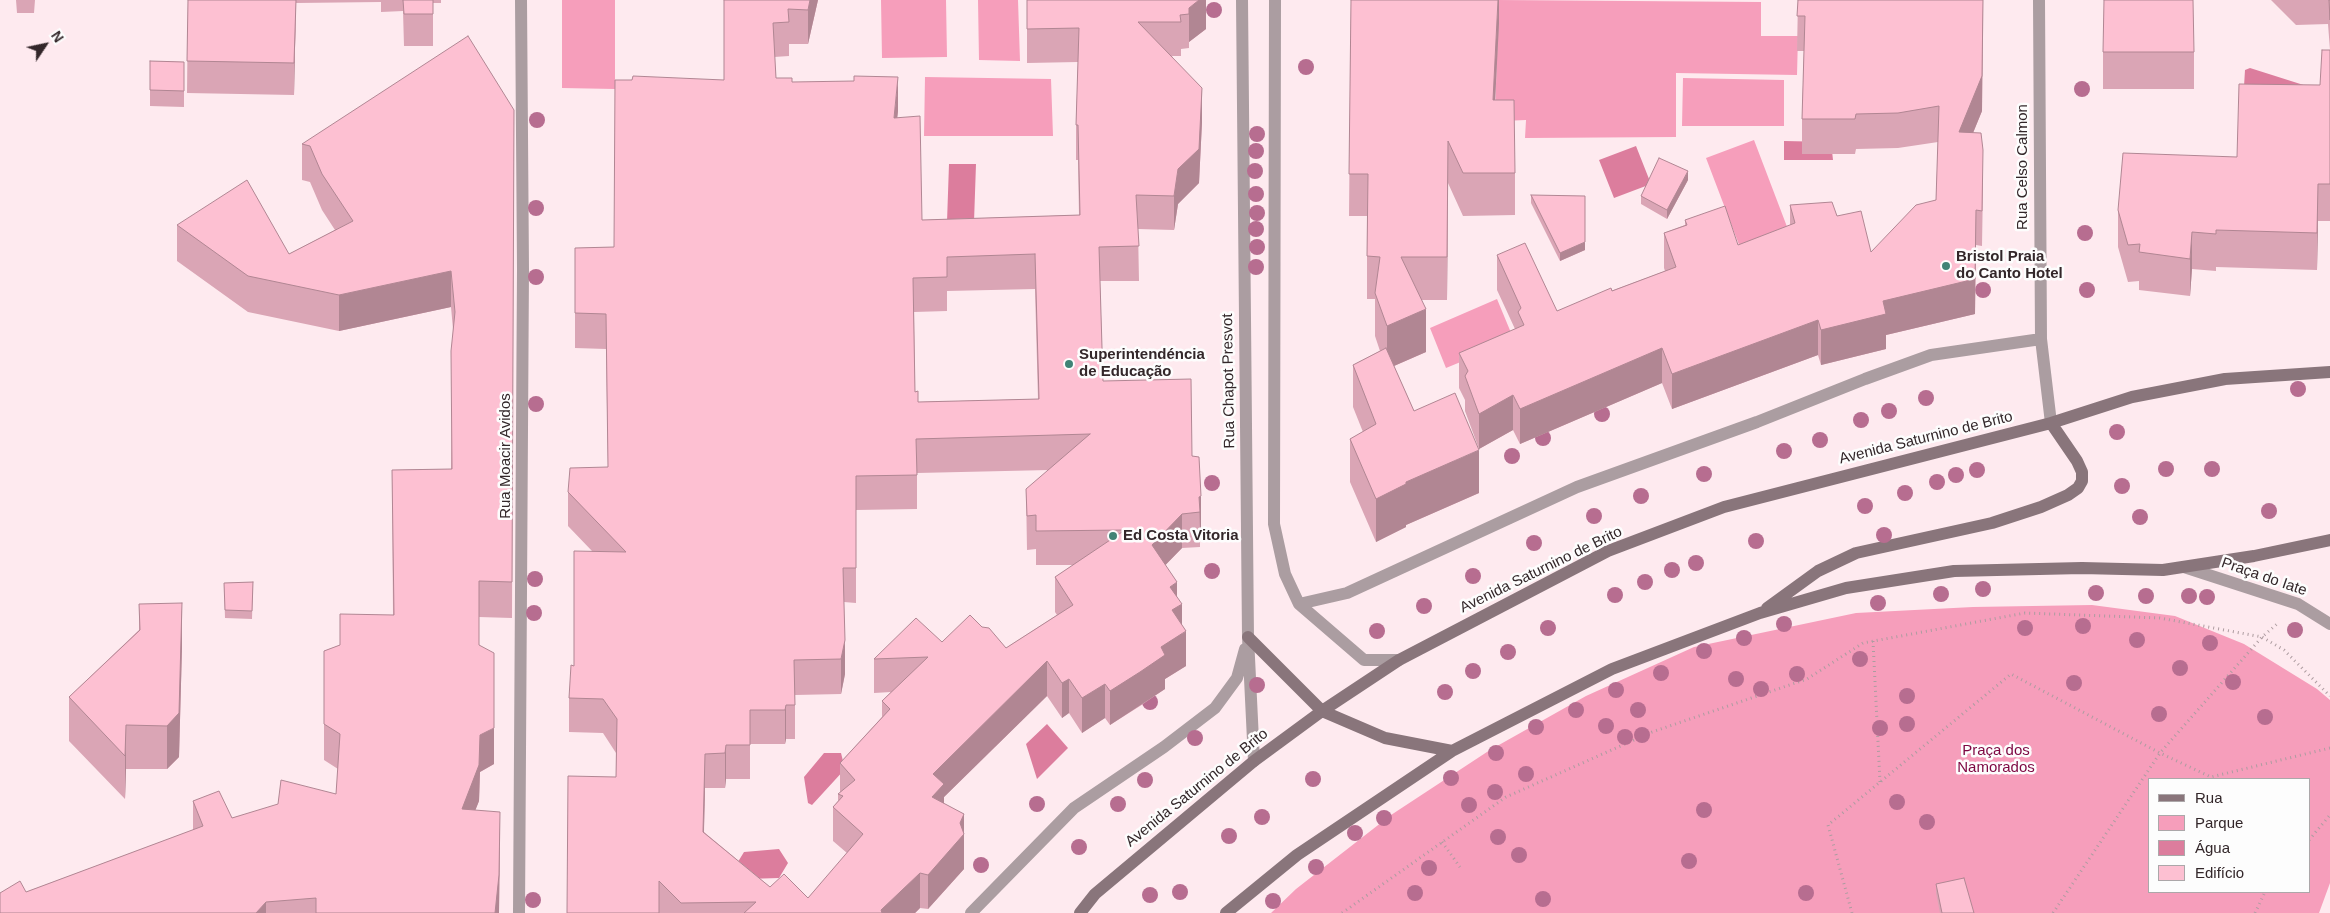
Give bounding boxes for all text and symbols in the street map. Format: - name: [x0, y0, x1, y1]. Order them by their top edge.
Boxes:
- north arrow: [20, 20, 70, 70]
- text: N: [48, 28, 67, 45]
- street label: Rua Celso Calmon: [2014, 104, 2032, 230]
- place label: Bristol Praia do Canto Hotel: [1956, 248, 2063, 283]
- marker: Bristol Praia do Canto Hotel: [1940, 260, 1952, 272]
- street label: Rua Chapot Presvot: [1219, 313, 1239, 449]
- place label: Superintendéncia de Educação: [1079, 346, 1205, 381]
- marker: Superintendéncia de Educação: [1063, 358, 1075, 370]
- street label: Rua Moacir Avidos: [497, 393, 515, 519]
- street label: Avenida Saturnino de Brito: [1837, 408, 2015, 468]
- street label: Avenida Saturnino de Brito: [1457, 523, 1625, 617]
- place label: Ed Costa Vitoria: [1123, 527, 1239, 545]
- marker: Ed Costa Vitoria: [1107, 530, 1119, 542]
- street label: Praça do Iate: [2219, 554, 2309, 600]
- street label: Avenida Saturnino de Brito: [1122, 725, 1272, 851]
- park label: Praça dos Namorados: [1957, 742, 2035, 777]
- legend: [2148, 778, 2310, 893]
- text: Rua: [2195, 789, 2223, 806]
- text: Parque: [2195, 814, 2243, 831]
- text: Água: [2195, 839, 2230, 856]
- text: Edifício: [2195, 864, 2244, 881]

